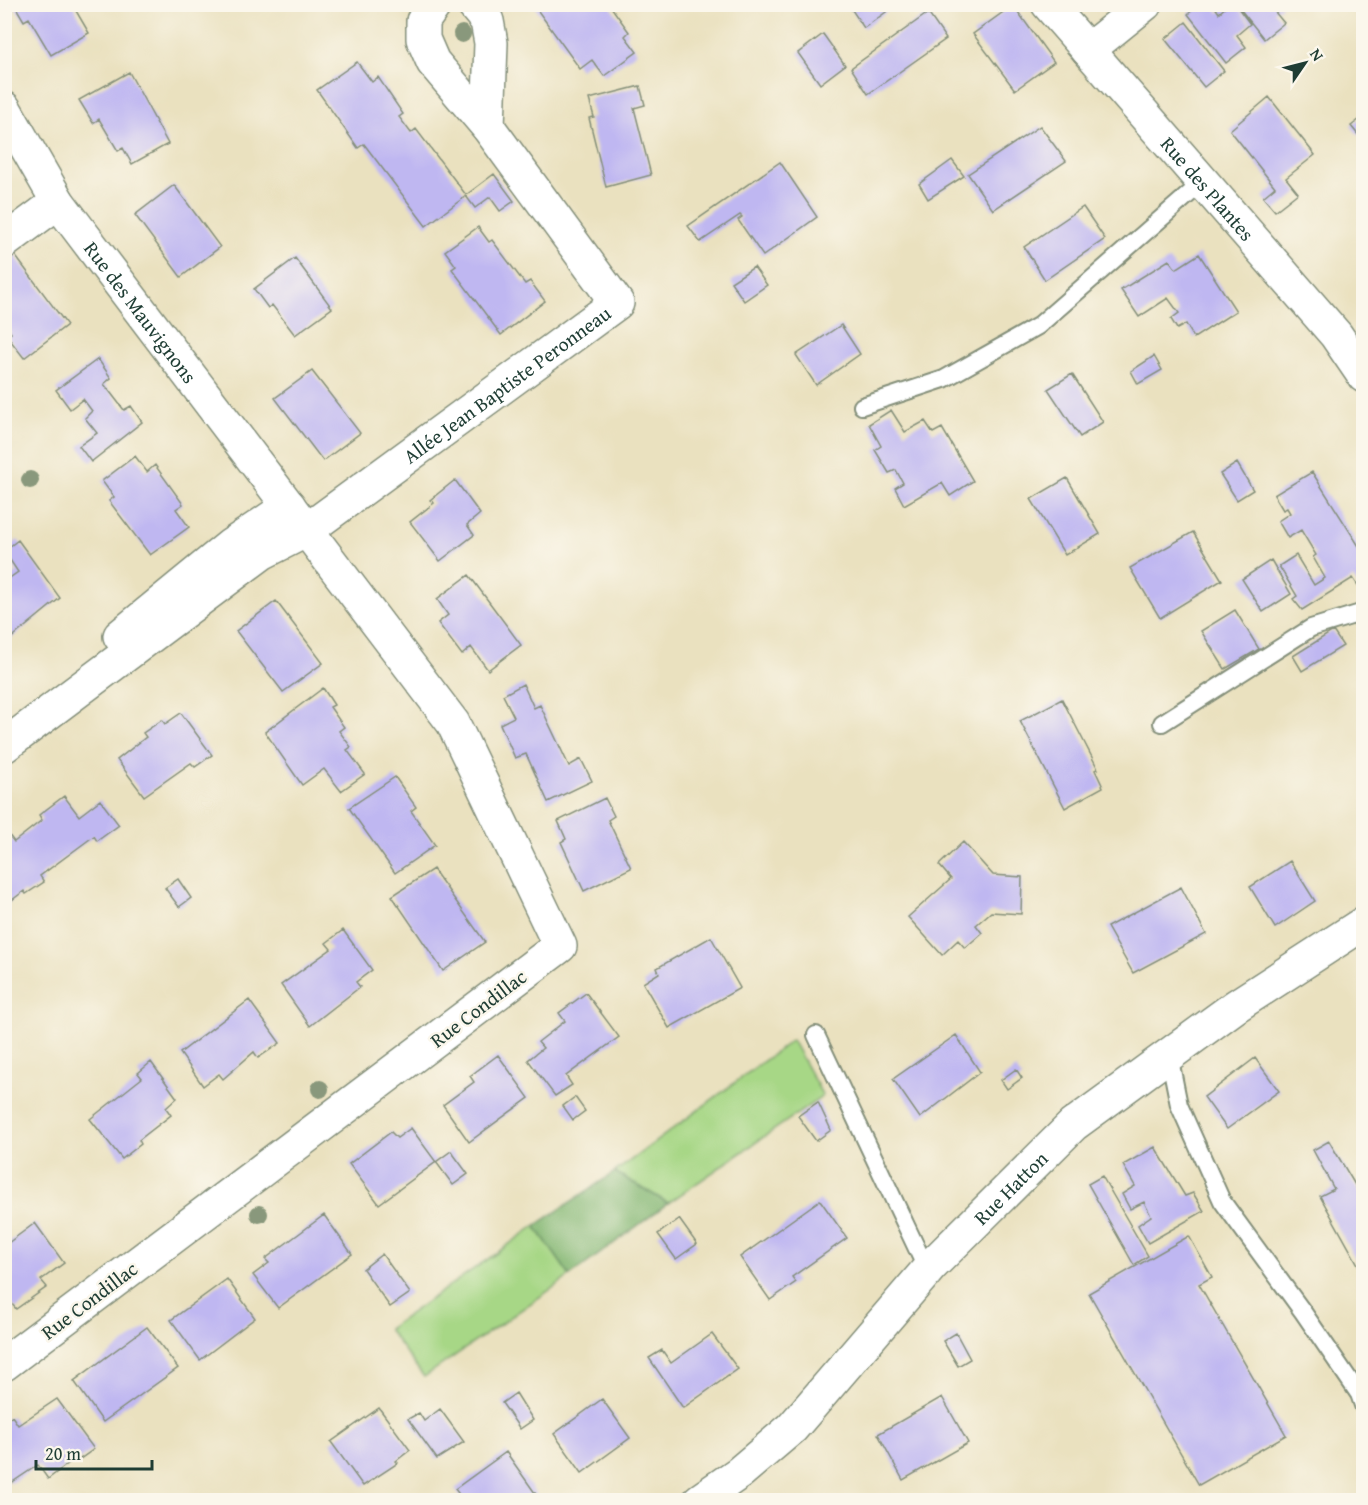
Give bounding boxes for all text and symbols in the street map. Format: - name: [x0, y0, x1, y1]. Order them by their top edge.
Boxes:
- north arrow: [1275, 33, 1335, 93]
- text: N: [1304, 43, 1330, 66]
- street label: Rue des Plantes: [1155, 129, 1262, 247]
- street label: Rue des Mauvignons: [78, 235, 205, 389]
- street label: Allée Jean Baptiste Peronneau: [397, 298, 616, 470]
- street label: Rue Condillac: [424, 962, 532, 1054]
- street label: Rue Hatton: [966, 1144, 1054, 1231]
- street label: Rue Condillac: [35, 1254, 143, 1346]
- scale bar: [36, 1433, 152, 1471]
- text: 20 m: [45, 1440, 81, 1467]

